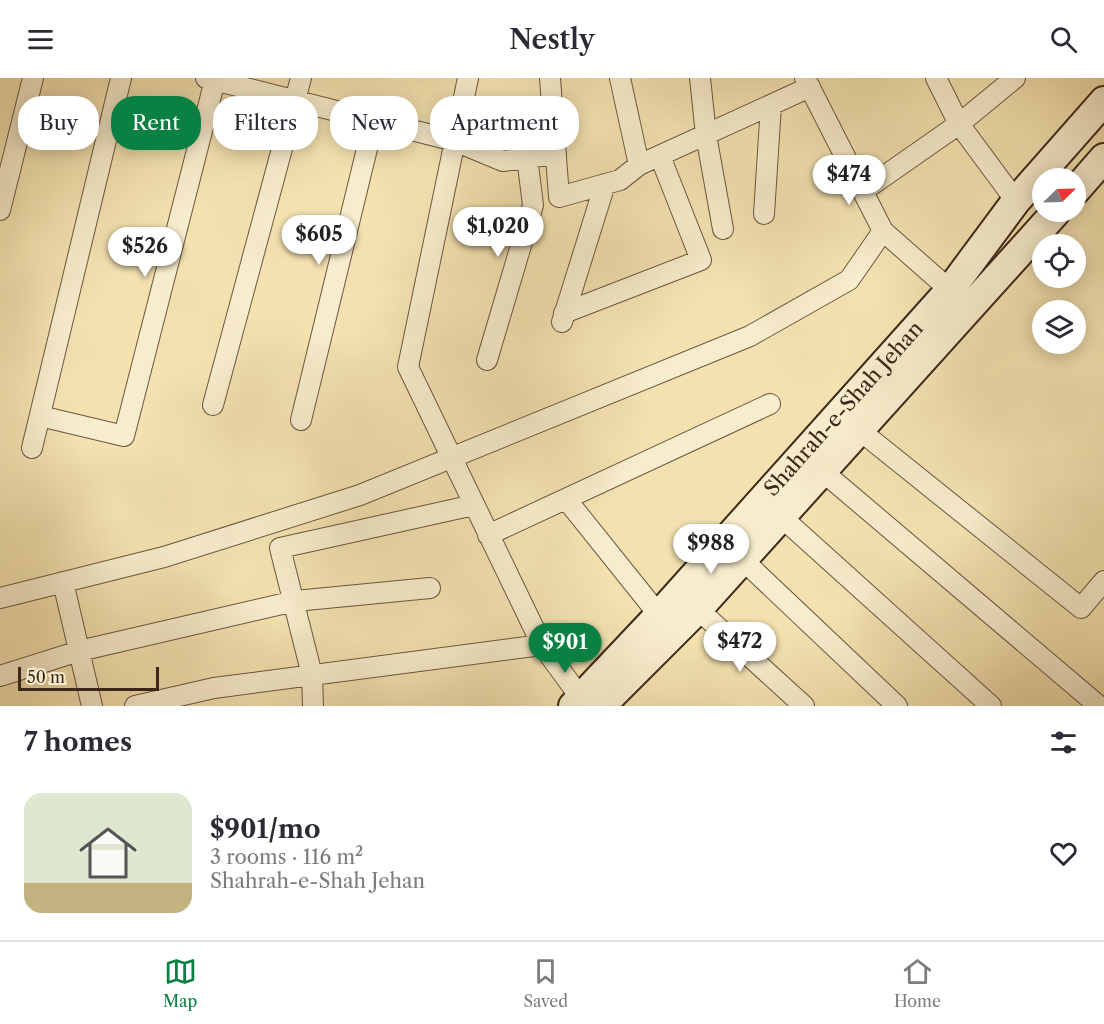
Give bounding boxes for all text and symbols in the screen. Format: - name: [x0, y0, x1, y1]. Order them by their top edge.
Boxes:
- icon: menu: [24, 23, 57, 56]
- text: Nestly: [509, 23, 595, 56]
- icon: search: [1047, 23, 1080, 56]
- chip: Buy: [18, 96, 99, 150]
- chip: Rent: [111, 96, 201, 150]
- chip: Filters: [213, 96, 318, 150]
- chip: New: [330, 96, 418, 150]
- chip: Apartment: [430, 96, 579, 150]
- pin: $474: [813, 155, 885, 206]
- text: $474: [827, 162, 871, 186]
- north arrow: [1032, 168, 1086, 222]
- map controls: [1032, 168, 1086, 354]
- pin: $1,020: [449, 207, 547, 258]
- text: $1,020: [467, 214, 529, 238]
- pin: $605: [283, 215, 355, 266]
- text: $605: [296, 222, 342, 246]
- pin: $526: [109, 227, 181, 278]
- text: $526: [122, 234, 168, 258]
- button: locate: [1032, 234, 1086, 288]
- button: layers: [1032, 300, 1086, 354]
- street label: Shahrah-e-Shah Jehan: [759, 316, 928, 501]
- pin: $988: [675, 524, 747, 575]
- text: $988: [687, 531, 735, 555]
- pin: $472: [704, 622, 776, 673]
- pin: $901: [529, 623, 601, 674]
- text: $472: [717, 629, 763, 653]
- text: $901: [543, 630, 587, 654]
- scale bar: [18, 664, 159, 692]
- text: 50 m: [27, 667, 65, 687]
- text: 7 homes: [24, 726, 132, 758]
- icon: filters: [1047, 726, 1080, 759]
- text: $901/mo: [210, 813, 320, 845]
- icon: home: [72, 817, 144, 889]
- icon: heart: [1047, 837, 1080, 870]
- text: 3 rooms · 116 m²: [210, 845, 363, 869]
- text: Shahrah-e-Shah Jehan: [210, 869, 425, 893]
- tab: Map: [163, 955, 197, 1011]
- tab: Saved: [523, 955, 568, 1011]
- tab: Home: [894, 955, 941, 1011]

